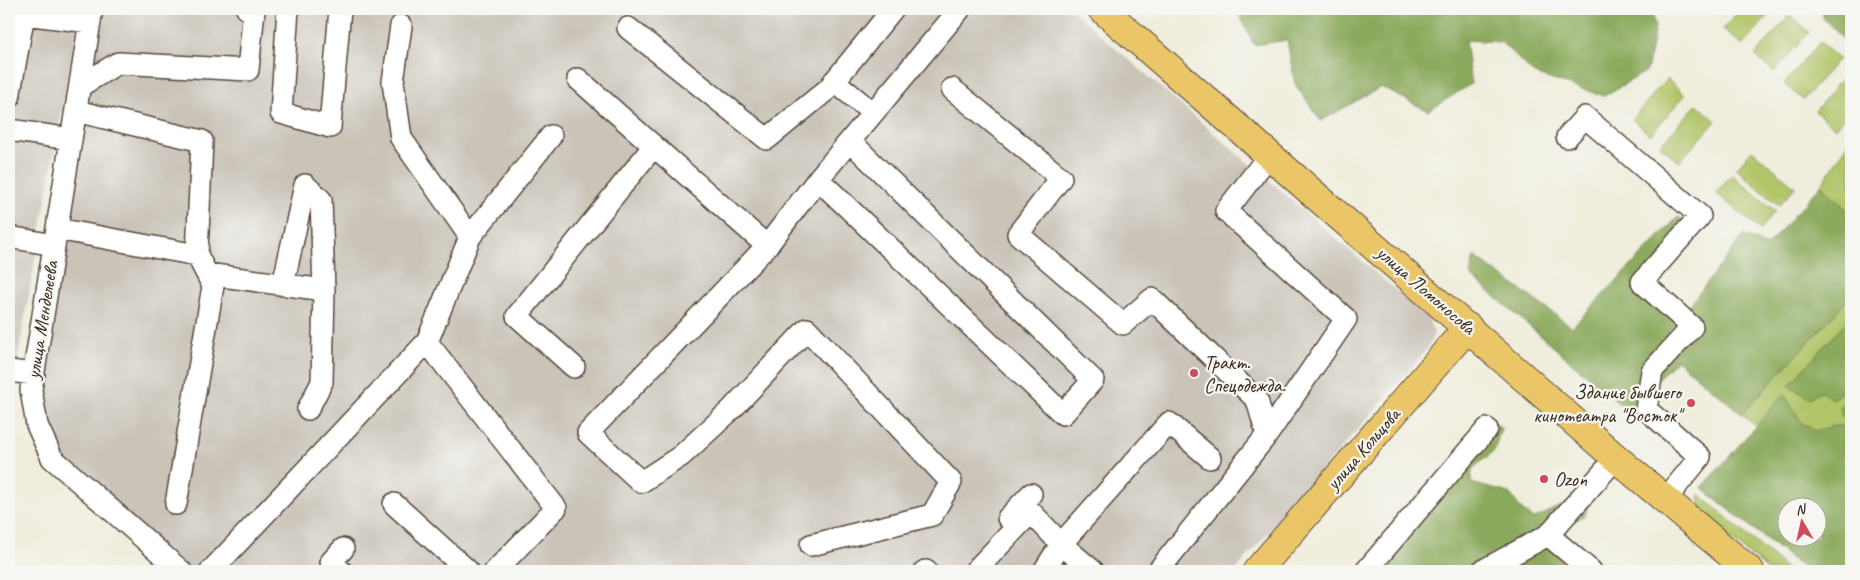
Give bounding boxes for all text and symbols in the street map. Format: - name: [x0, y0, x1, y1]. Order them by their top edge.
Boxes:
- street label: улица Ломоносова: [1370, 239, 1482, 341]
- street label: улица Менделеева: [20, 257, 64, 382]
- place label: Тракт. Спецодежда.: [1204, 350, 1285, 398]
- marker: Тракт. Спецодежда.: [1188, 367, 1200, 379]
- place label: Здание бывшего кинотеатра "Восток": [1533, 380, 1685, 428]
- marker: Здание бывшего кинотеатра "Восток": [1685, 397, 1697, 409]
- street label: улица Кольцова: [1320, 401, 1407, 496]
- place label: Ozon: [1554, 467, 1588, 492]
- marker: Ozon: [1538, 473, 1550, 485]
- north arrow: [1778, 498, 1828, 548]
- text: N: [1794, 500, 1808, 519]

